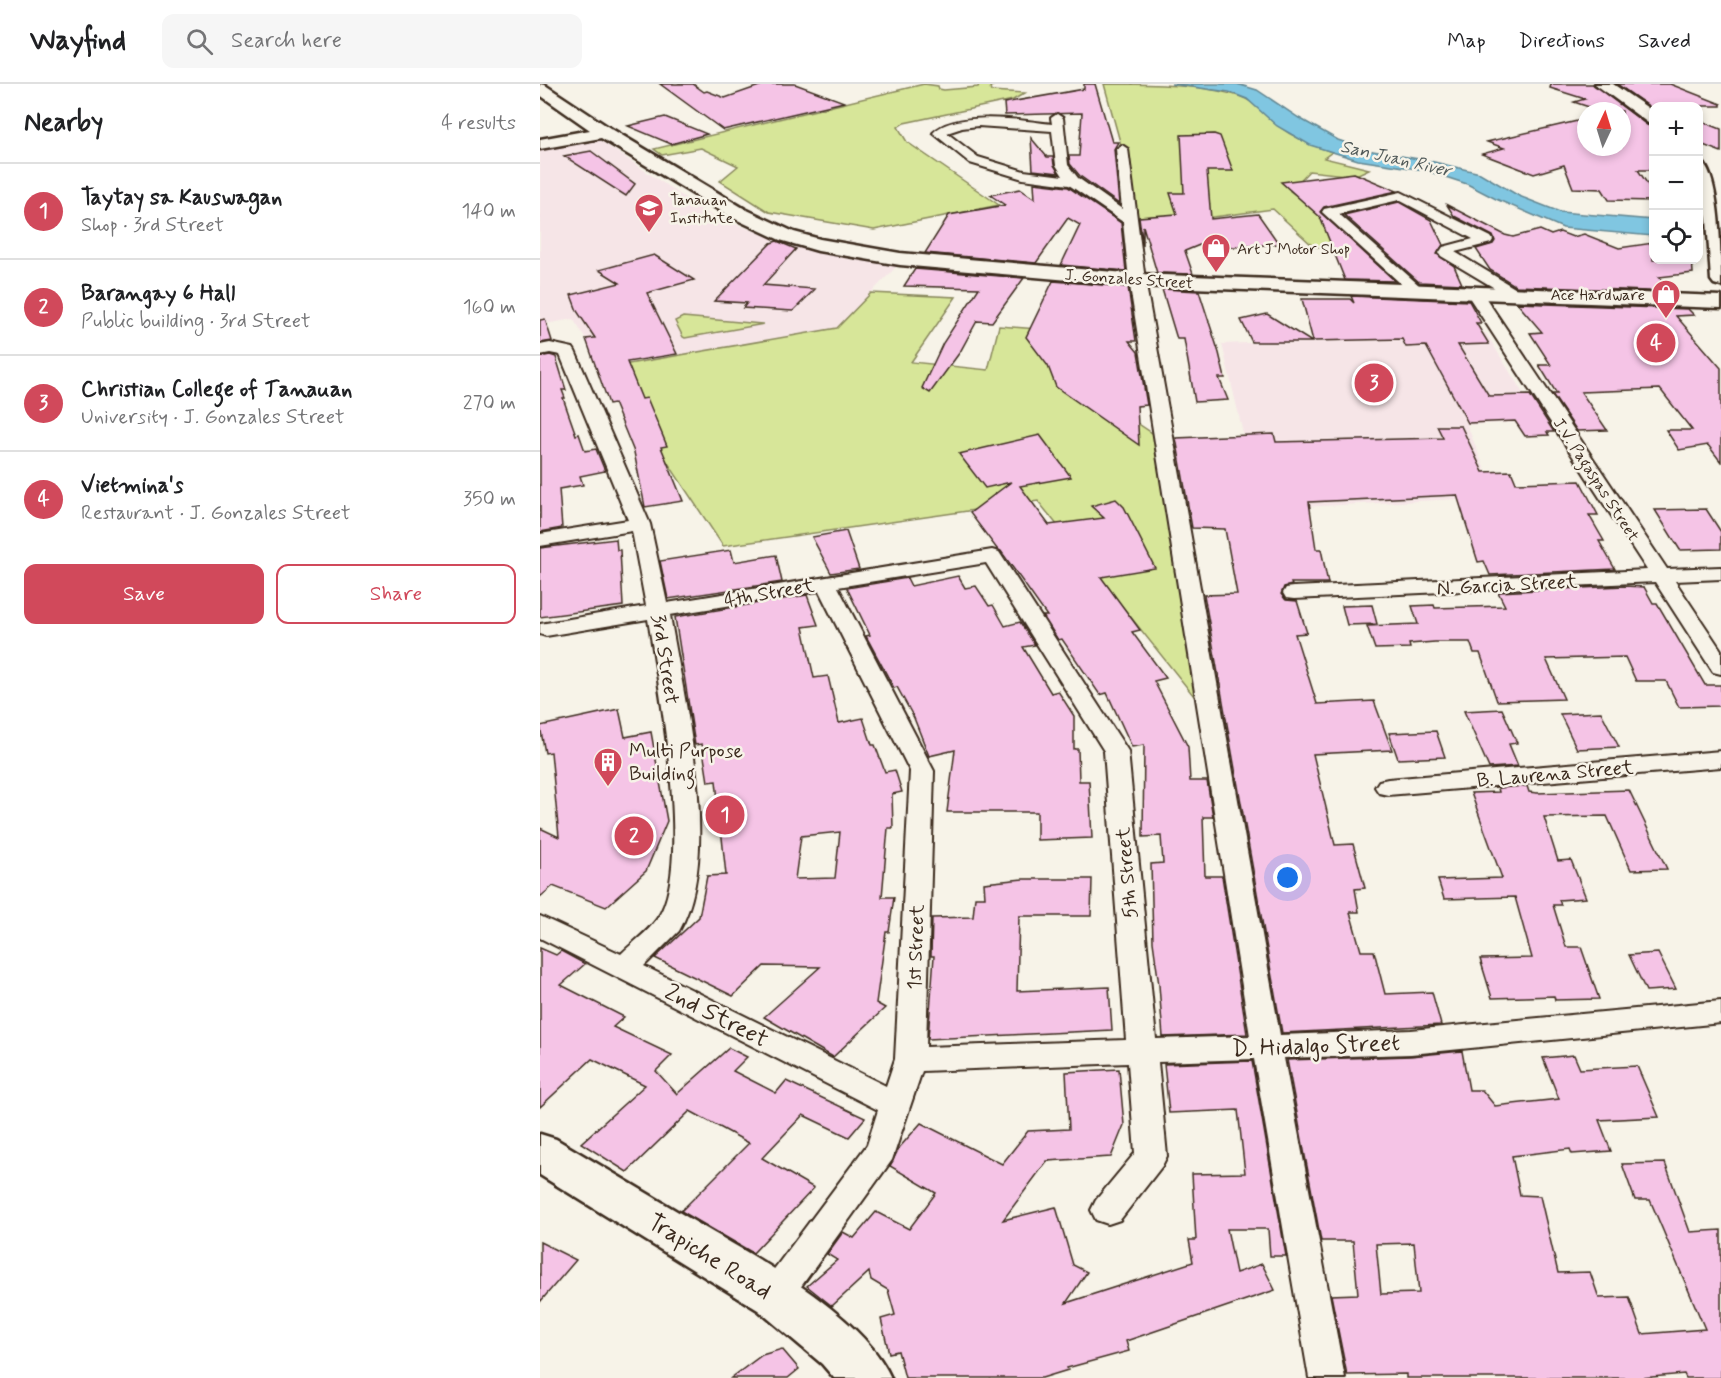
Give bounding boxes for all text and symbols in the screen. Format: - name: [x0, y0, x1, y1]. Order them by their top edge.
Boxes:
- search box: [162, 14, 582, 68]
- text: Wayfind: [30, 23, 126, 60]
- icon: search: [183, 25, 216, 58]
- text: Search here: [231, 27, 342, 55]
- text: Map: [1447, 27, 1486, 55]
- text: Directions: [1519, 27, 1605, 55]
- text: Saved: [1638, 27, 1691, 55]
- north arrow: [1577, 102, 1631, 156]
- map controls: [1649, 102, 1703, 264]
- button: +: [1649, 102, 1703, 156]
- text: Nearby: [24, 106, 103, 140]
- text: 4 results: [441, 110, 516, 137]
- water label: San Juan River: [1338, 135, 1456, 184]
- button: −: [1649, 156, 1703, 210]
- text: Taytay sa Kauswagan: [81, 184, 282, 212]
- place label: Tanauan Institute: [670, 190, 734, 229]
- school or university icon: Tanauan Institute: [633, 192, 665, 234]
- text: 1: [39, 198, 48, 225]
- text: 140 m: [462, 198, 516, 225]
- button: locate: [1649, 210, 1703, 264]
- text: Shop · 3rd Street: [81, 212, 224, 239]
- shop icon: Art J Motor Shop: [1200, 232, 1232, 274]
- place label: Art J Motor Shop: [1237, 239, 1350, 260]
- street label: J. Gonzales Street: [1064, 265, 1194, 294]
- shop icon: Ace Hardware: [1650, 278, 1682, 320]
- text: Barangay 6 Hall: [81, 280, 235, 308]
- place label: Ace Hardware: [1550, 285, 1645, 306]
- text: 2: [39, 294, 48, 321]
- text: 160 m: [463, 294, 516, 321]
- text: Public building · 3rd Street: [81, 308, 310, 335]
- pin: 4: [1636, 320, 1676, 366]
- pin: 3: [1354, 360, 1394, 406]
- text: Christian College of Tanauan: [81, 376, 352, 404]
- text: 3: [39, 390, 48, 417]
- text: 270 m: [463, 390, 516, 417]
- text: University · J. Gonzales Street: [81, 404, 344, 431]
- street label: J.V. Pagaspas Street: [1547, 414, 1644, 546]
- text: Vietmina's: [81, 472, 183, 500]
- text: 4: [38, 486, 49, 513]
- text: 350 m: [463, 486, 516, 513]
- text: Restaurant · J. Gonzales Street: [81, 500, 350, 527]
- button: Save: [24, 564, 264, 624]
- button: Share: [276, 564, 516, 624]
- street label: N. Garcia Street: [1436, 568, 1578, 603]
- street label: 4th Street: [722, 572, 817, 615]
- street label: 3rd Street: [644, 612, 685, 706]
- place label: Multi Purpose Building: [629, 738, 743, 790]
- building icon: Multi Purpose Building: [592, 746, 624, 788]
- street label: B. Laurena Street: [1476, 754, 1635, 795]
- pin: 1: [706, 792, 744, 838]
- pin: 2: [614, 814, 653, 858]
- street label: 5th Street: [1110, 826, 1145, 920]
- your location: [1273, 863, 1302, 892]
- street label: 1st Street: [902, 904, 931, 990]
- street label: 2nd Street: [659, 977, 773, 1056]
- street label: D. Hidalgo Street: [1231, 1028, 1401, 1065]
- street label: Trapiche Road: [642, 1207, 777, 1308]

